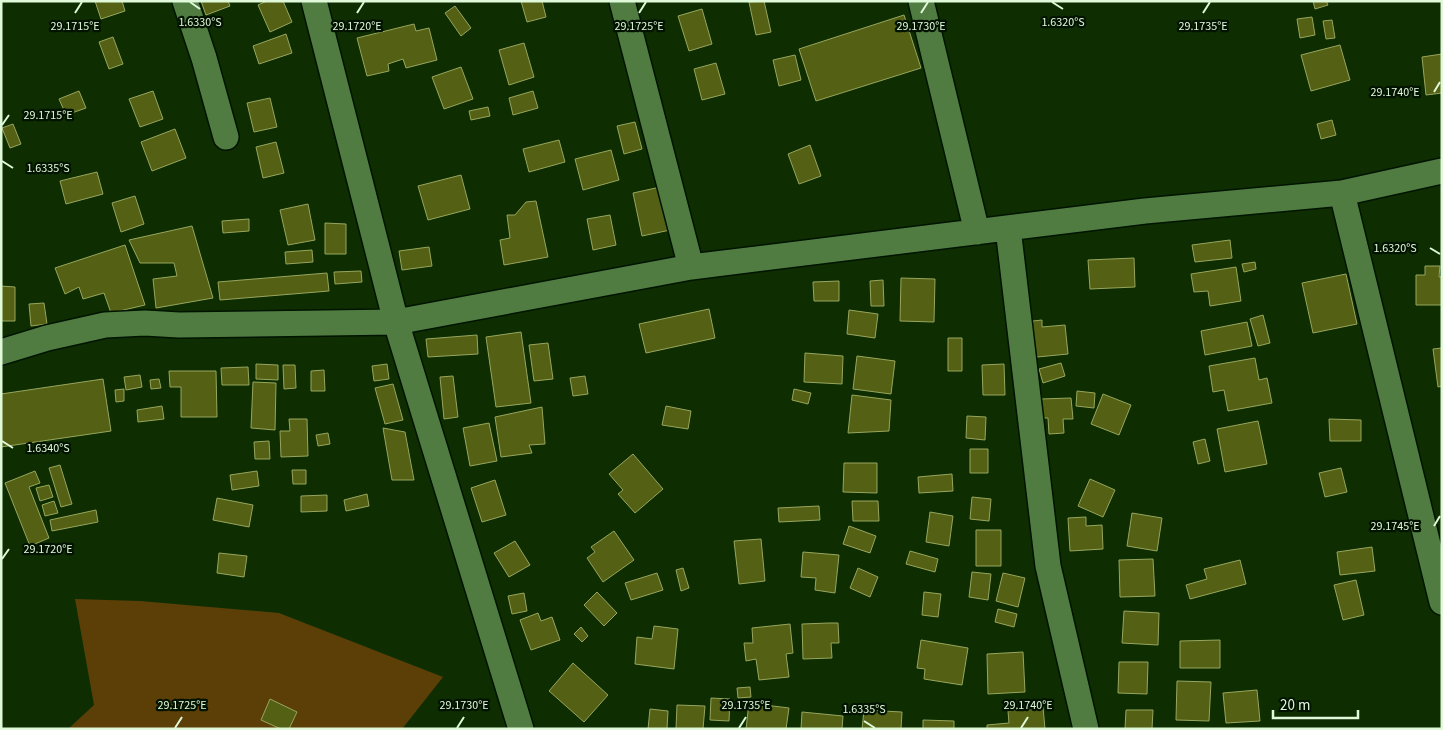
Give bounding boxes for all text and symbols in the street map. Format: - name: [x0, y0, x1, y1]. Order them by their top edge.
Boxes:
- text: 1.6330°S: [178, 14, 222, 31]
- text: 1.6320°S: [1041, 14, 1085, 31]
- text: 29.1715°E: [50, 18, 100, 35]
- text: 29.1720°E: [332, 18, 382, 35]
- text: 29.1725°E: [614, 18, 664, 35]
- text: 29.1730°E: [896, 18, 946, 35]
- text: 29.1735°E: [1178, 18, 1228, 35]
- text: 29.1740°E: [1370, 84, 1420, 101]
- text: 29.1715°E: [23, 107, 73, 124]
- text: 1.6335°S: [26, 160, 70, 177]
- text: 1.6320°S: [1373, 240, 1417, 257]
- text: 1.6340°S: [26, 440, 70, 457]
- text: 29.1745°E: [1370, 518, 1420, 535]
- text: 29.1720°E: [23, 541, 73, 558]
- scale bar: [1273, 688, 1358, 720]
- text: 20 m: [1280, 695, 1310, 716]
- text: 29.1725°E: [157, 697, 207, 714]
- text: 29.1730°E: [439, 697, 489, 714]
- text: 29.1735°E: [721, 697, 771, 714]
- text: 29.1740°E: [1003, 697, 1053, 714]
- text: 1.6335°S: [842, 701, 886, 718]

